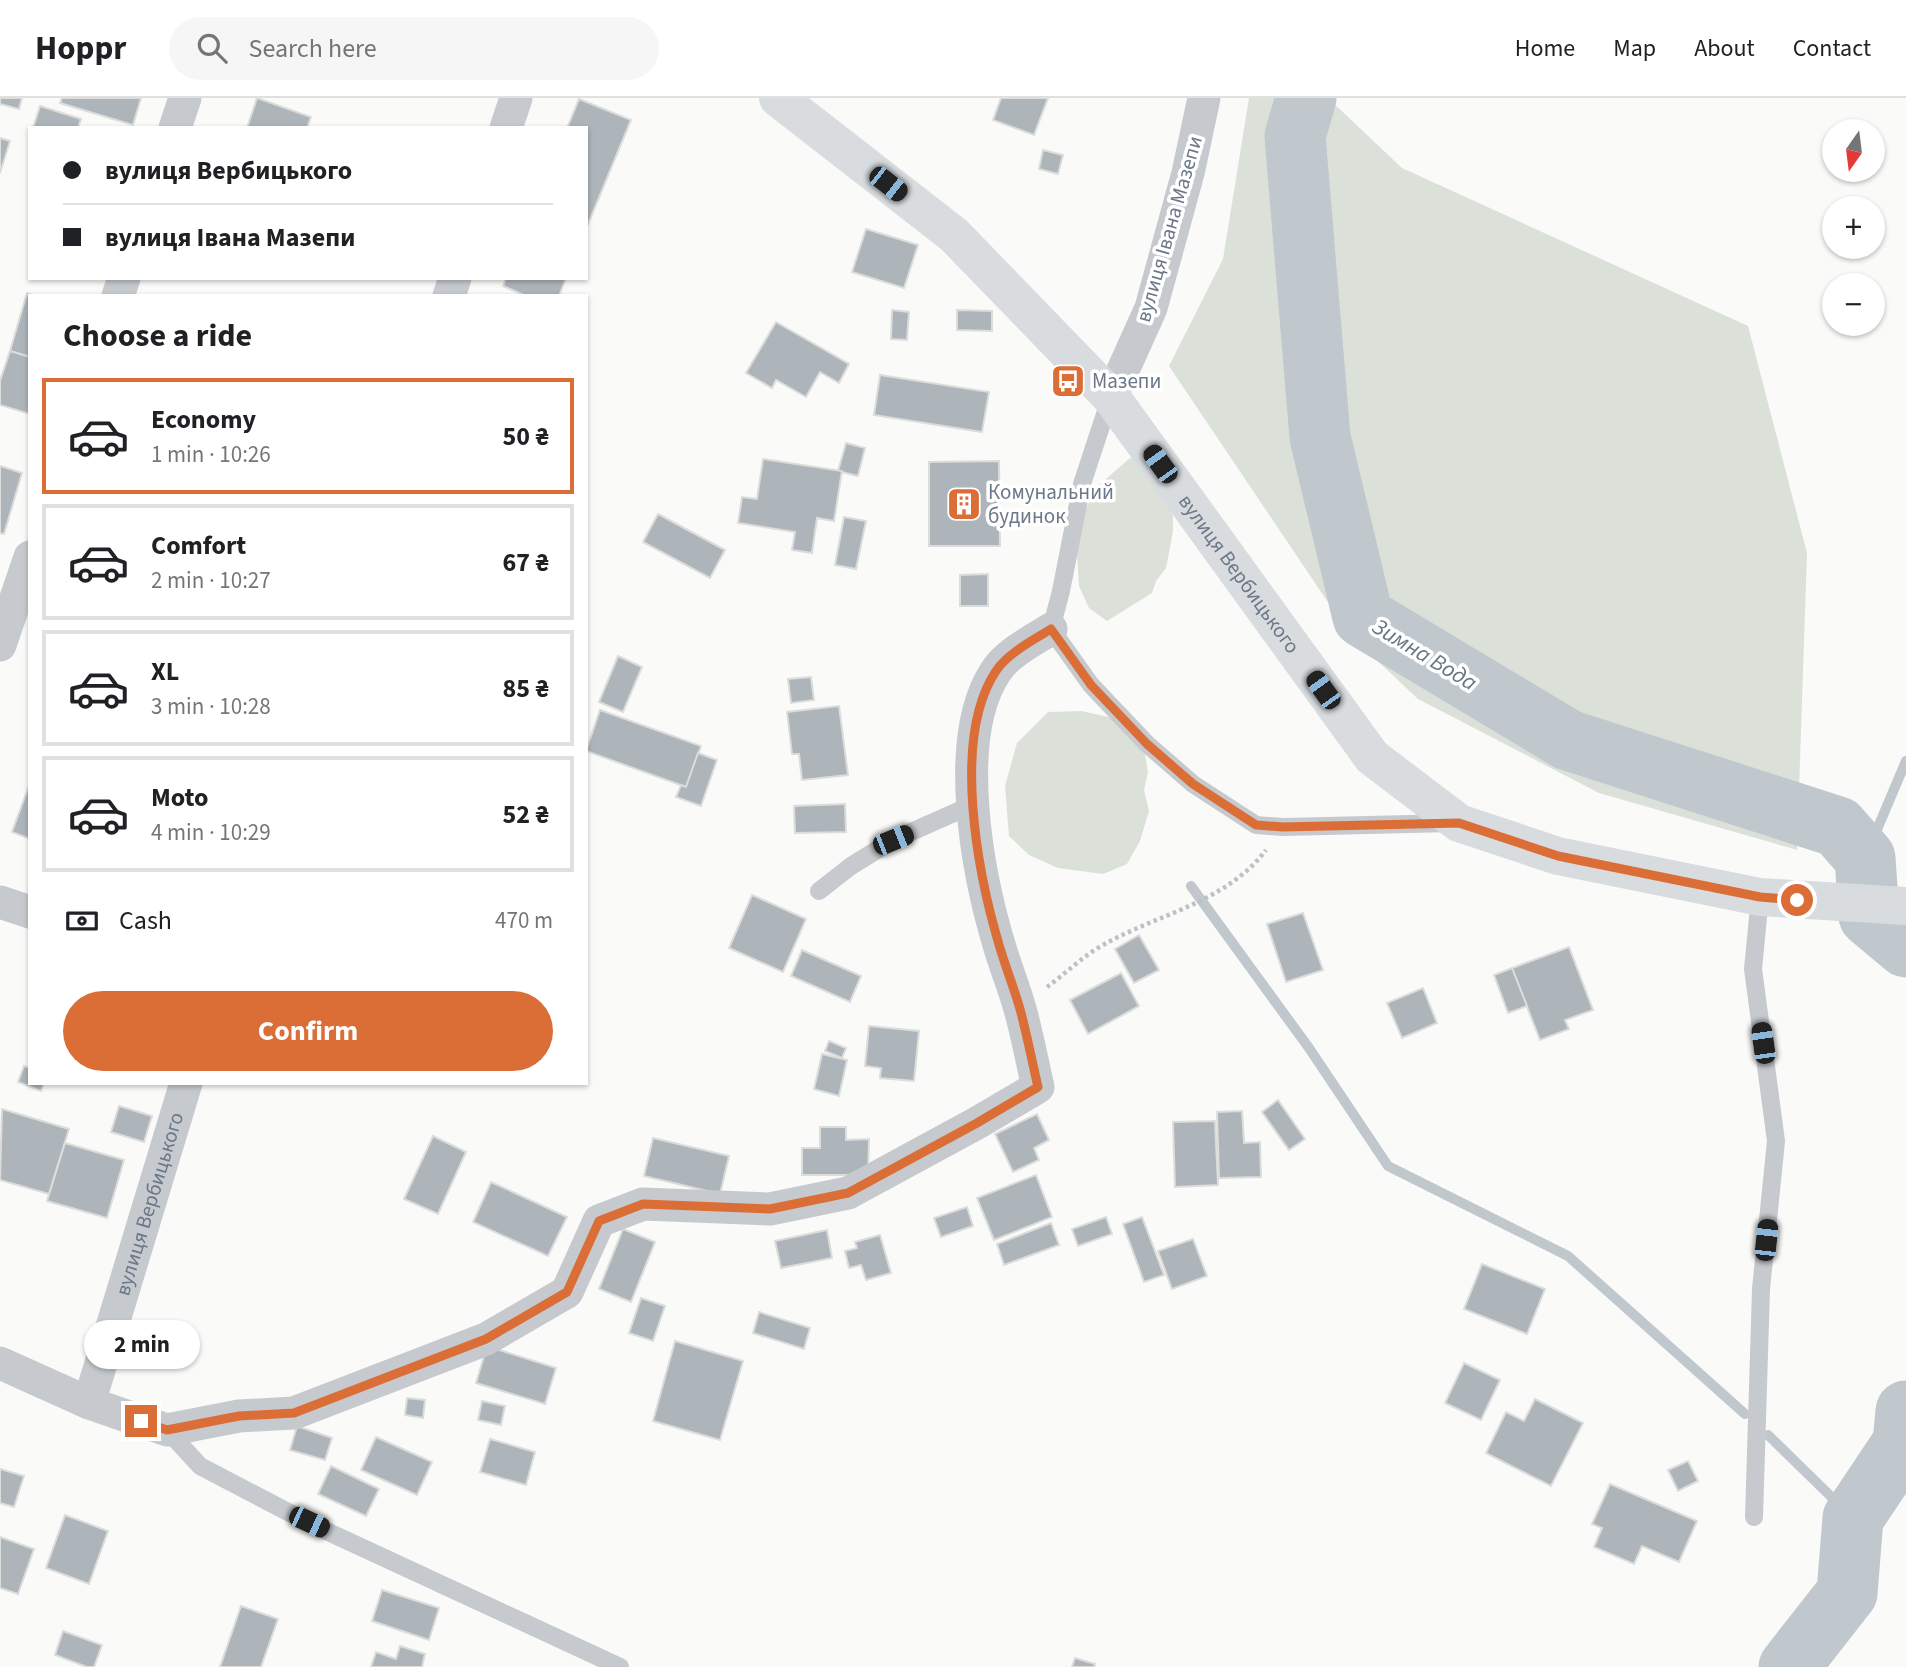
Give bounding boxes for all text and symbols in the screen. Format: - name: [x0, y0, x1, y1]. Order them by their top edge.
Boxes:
- search box: [169, 17, 659, 80]
- text: Hoppr: [35, 25, 127, 72]
- icon: search: [193, 29, 231, 67]
- text: Search here: [249, 30, 377, 67]
- text: Home: [1515, 31, 1575, 66]
- text: Map: [1613, 31, 1656, 66]
- text: About: [1694, 31, 1755, 66]
- text: Contact: [1793, 31, 1871, 66]
- north arrow: [1822, 119, 1885, 182]
- map controls: [1822, 119, 1885, 336]
- street label: вулиця Івана Мазепи: [1128, 132, 1210, 326]
- text: вулиця Вербицького: [105, 152, 352, 189]
- car: [865, 163, 912, 205]
- button: +: [1822, 196, 1885, 259]
- text: вулиця Івана Мазепи: [105, 219, 355, 256]
- button: −: [1822, 273, 1885, 336]
- text: Choose a ride: [63, 313, 252, 359]
- bus stop icon: Мазепи: [1049, 362, 1087, 400]
- place label: Мазепи: [1092, 366, 1161, 396]
- text: Economy: [151, 401, 256, 438]
- icon: car: [67, 405, 130, 468]
- text: 50 ₴: [503, 418, 549, 455]
- text: 1 min · 10:26: [151, 438, 271, 471]
- car: [1140, 441, 1181, 487]
- place label: Комунальний будинок: [988, 477, 1114, 531]
- building icon: Комунальний будинок: [945, 485, 983, 523]
- street label: вулиця Вербицького: [1171, 488, 1307, 660]
- text: Comfort: [151, 527, 246, 564]
- icon: car: [67, 531, 130, 594]
- text: 67 ₴: [503, 544, 549, 581]
- text: 2 min · 10:27: [151, 564, 271, 597]
- water label: Зимна Вода: [1366, 610, 1484, 699]
- text: XL: [151, 653, 179, 690]
- icon: car: [67, 657, 130, 720]
- car: [1303, 667, 1344, 713]
- text: 85 ₴: [503, 670, 549, 707]
- text: 3 min · 10:28: [151, 690, 271, 723]
- text: Moto: [151, 779, 208, 816]
- icon: car: [67, 783, 130, 846]
- text: 52 ₴: [503, 796, 549, 833]
- text: 4 min · 10:29: [151, 816, 271, 849]
- car: [870, 822, 917, 858]
- route start: [1781, 884, 1813, 916]
- icon: cash: [63, 902, 101, 940]
- text: Cash: [119, 902, 172, 939]
- text: 470 m: [495, 904, 553, 937]
- button: Confirm: [63, 991, 553, 1071]
- car: [1750, 1021, 1777, 1065]
- street label: вулиця Вербицького: [107, 1108, 191, 1299]
- car: [1754, 1218, 1779, 1262]
- callout: 2 min: [83, 1320, 199, 1368]
- text: 2 min: [114, 1328, 170, 1361]
- route end: [125, 1405, 157, 1437]
- car: [286, 1504, 333, 1540]

